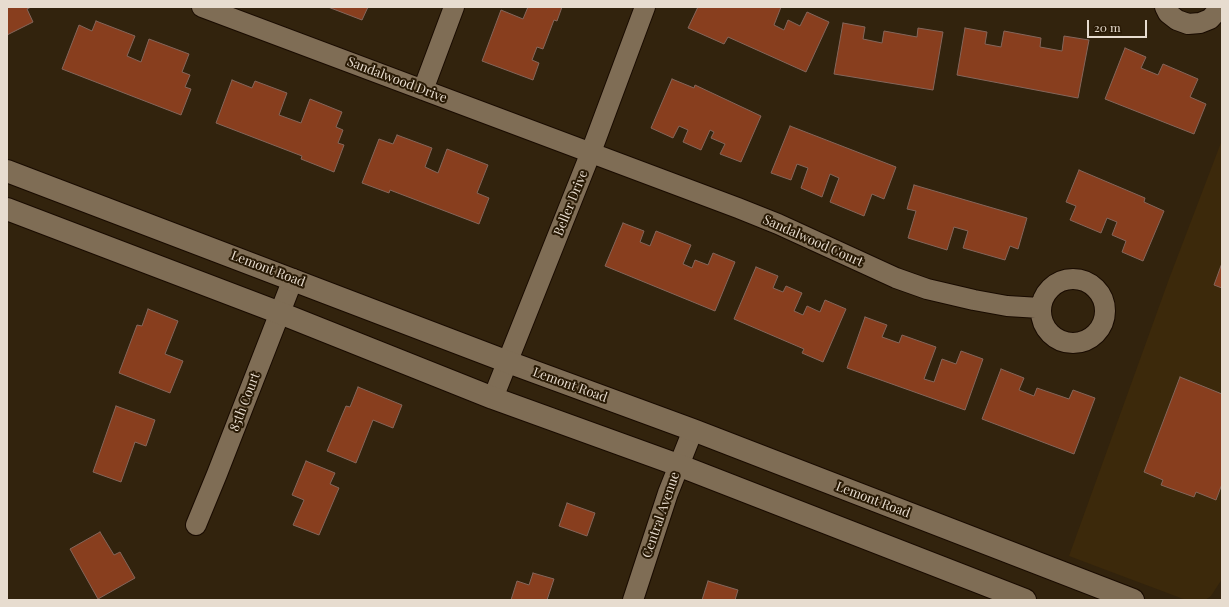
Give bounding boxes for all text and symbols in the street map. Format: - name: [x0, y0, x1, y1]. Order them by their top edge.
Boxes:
- scale bar: [1089, 12, 1149, 38]
- text: 20 m: [1094, 19, 1121, 35]
- street label: Sandalwood Drive: [345, 54, 449, 106]
- street label: Beller Drive: [551, 168, 591, 238]
- street label: Sandalwood Court: [761, 212, 865, 270]
- street label: Lemont Road: [229, 248, 307, 290]
- street label: Lemont Road: [531, 364, 609, 406]
- street label: 85th Court: [227, 370, 263, 434]
- street label: Central Avenue: [639, 470, 683, 560]
- street label: Lemont Road: [834, 479, 912, 521]

